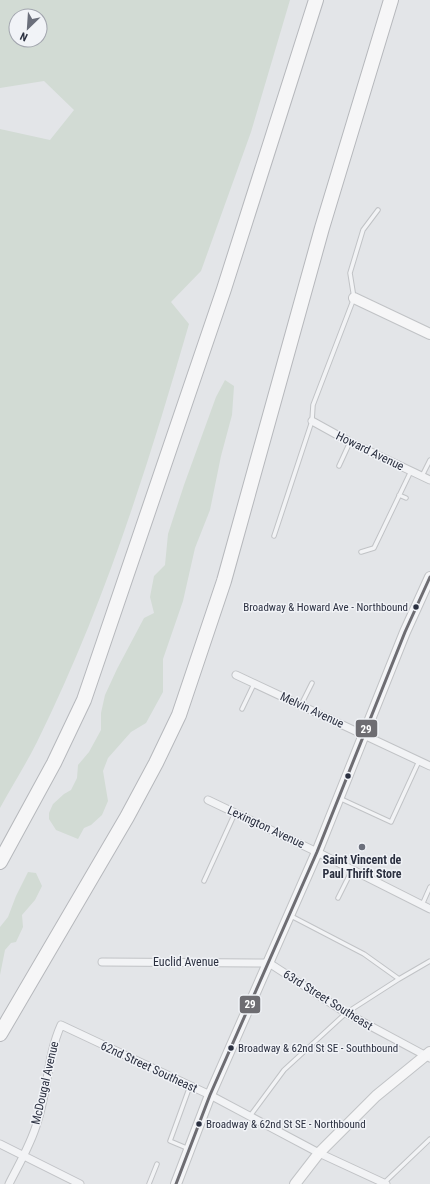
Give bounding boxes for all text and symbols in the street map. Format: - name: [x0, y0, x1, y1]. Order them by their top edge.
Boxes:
- north arrow: [8, 8, 48, 48]
- text: N: [18, 29, 30, 44]
- street label: Howard Avenue: [334, 429, 407, 474]
- place label: Broadway & Howard Ave - Northbound: [243, 601, 408, 614]
- marker: Broadway & Howard Ave - Northbound: [411, 602, 421, 612]
- street label: Melvin Avenue: [278, 689, 346, 731]
- line badge: 29: [355, 719, 378, 738]
- text: 29: [360, 723, 372, 736]
- unlabelled marker: [343, 771, 353, 781]
- street label: Lexington Avenue: [225, 803, 307, 851]
- marker: Saint Vincent de Paul Thrift Store: [357, 842, 367, 852]
- place label: Saint Vincent de Paul Thrift Store: [322, 853, 402, 881]
- street label: Euclid Avenue: [153, 955, 219, 969]
- street label: 63rd Street Southeast: [281, 967, 376, 1033]
- line badge: 29: [239, 995, 261, 1014]
- text: 29: [244, 998, 256, 1011]
- street label: 62nd Street Southeast: [98, 1038, 200, 1096]
- street label: McDougal Avenue: [29, 1040, 61, 1126]
- place label: Broadway & 62nd St SE - Southbound: [238, 1042, 398, 1055]
- marker: Broadway & 62nd St SE - Southbound: [226, 1043, 236, 1053]
- place label: Broadway & 62nd St SE - Northbound: [206, 1118, 366, 1131]
- marker: Broadway & 62nd St SE - Northbound: [194, 1119, 204, 1129]

